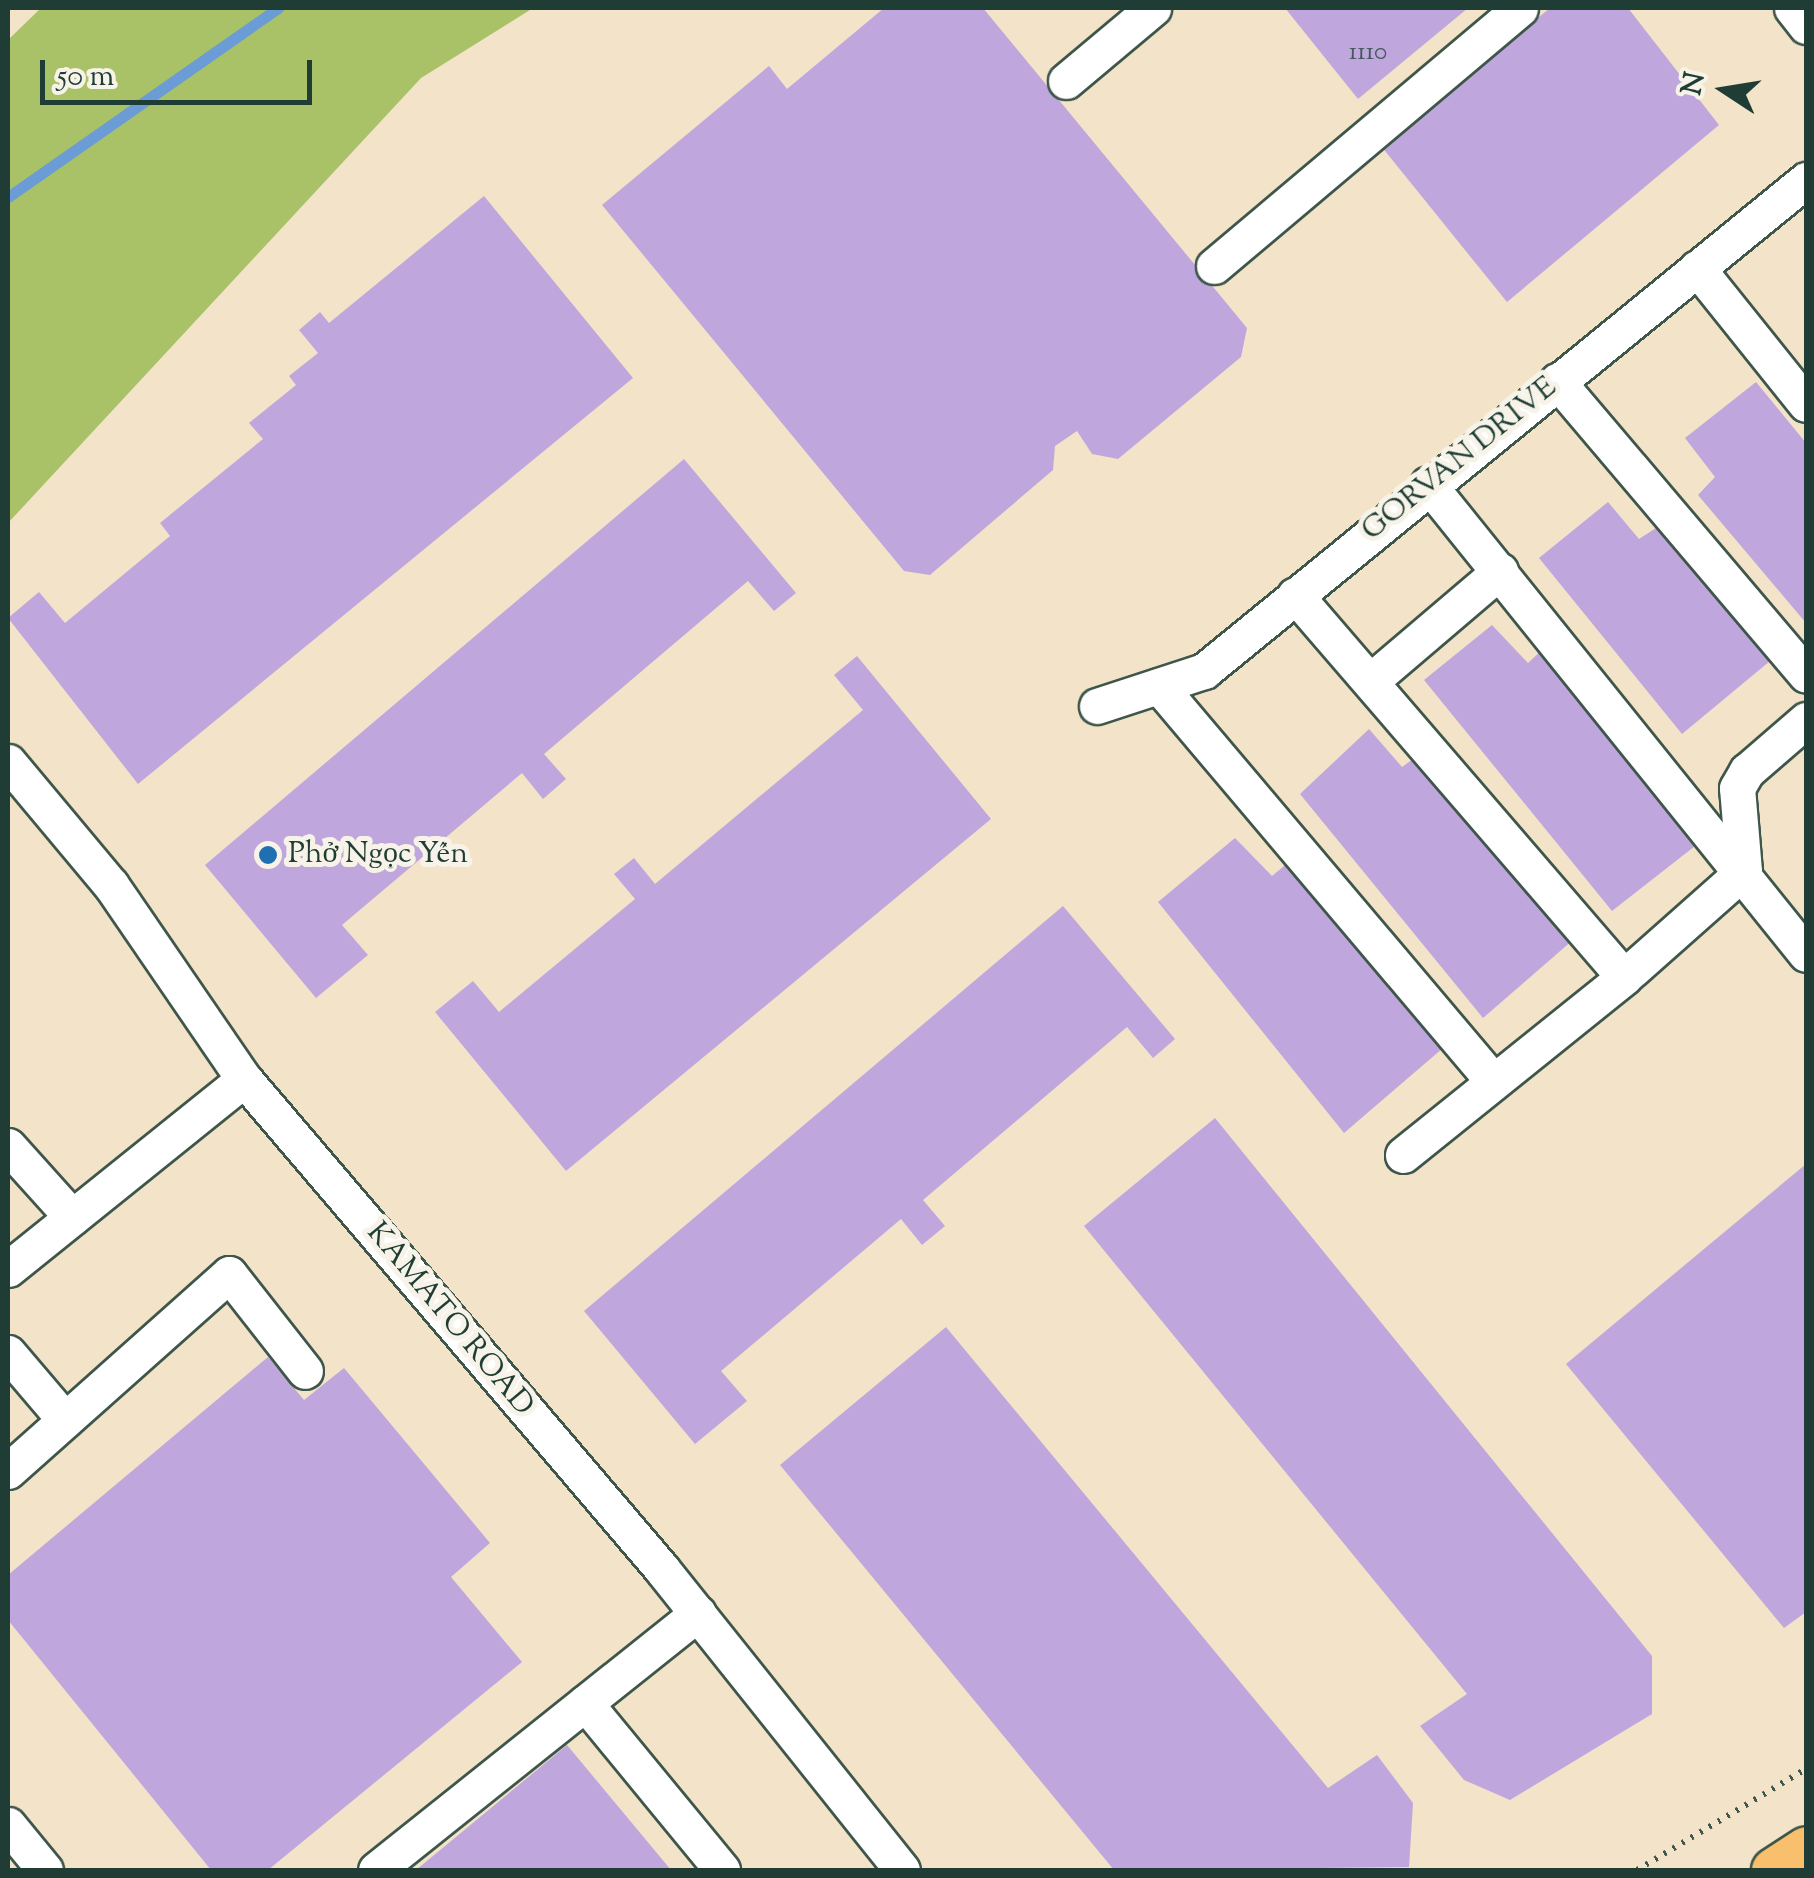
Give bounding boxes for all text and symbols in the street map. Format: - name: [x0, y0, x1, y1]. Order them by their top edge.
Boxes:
- house number: 1110: [1349, 38, 1387, 68]
- scale bar: [45, 40, 318, 102]
- north arrow: [1674, 40, 1774, 140]
- text: 50 m: [57, 56, 114, 99]
- text: N: [1673, 69, 1717, 99]
- street label: GORVAN DRIVE: [1355, 370, 1565, 550]
- place label: Phở Ngọc Yến: [288, 837, 468, 873]
- marker: Phở Ngọc Yến: [257, 844, 279, 866]
- street label: KAMATO ROAD: [358, 1216, 540, 1424]

